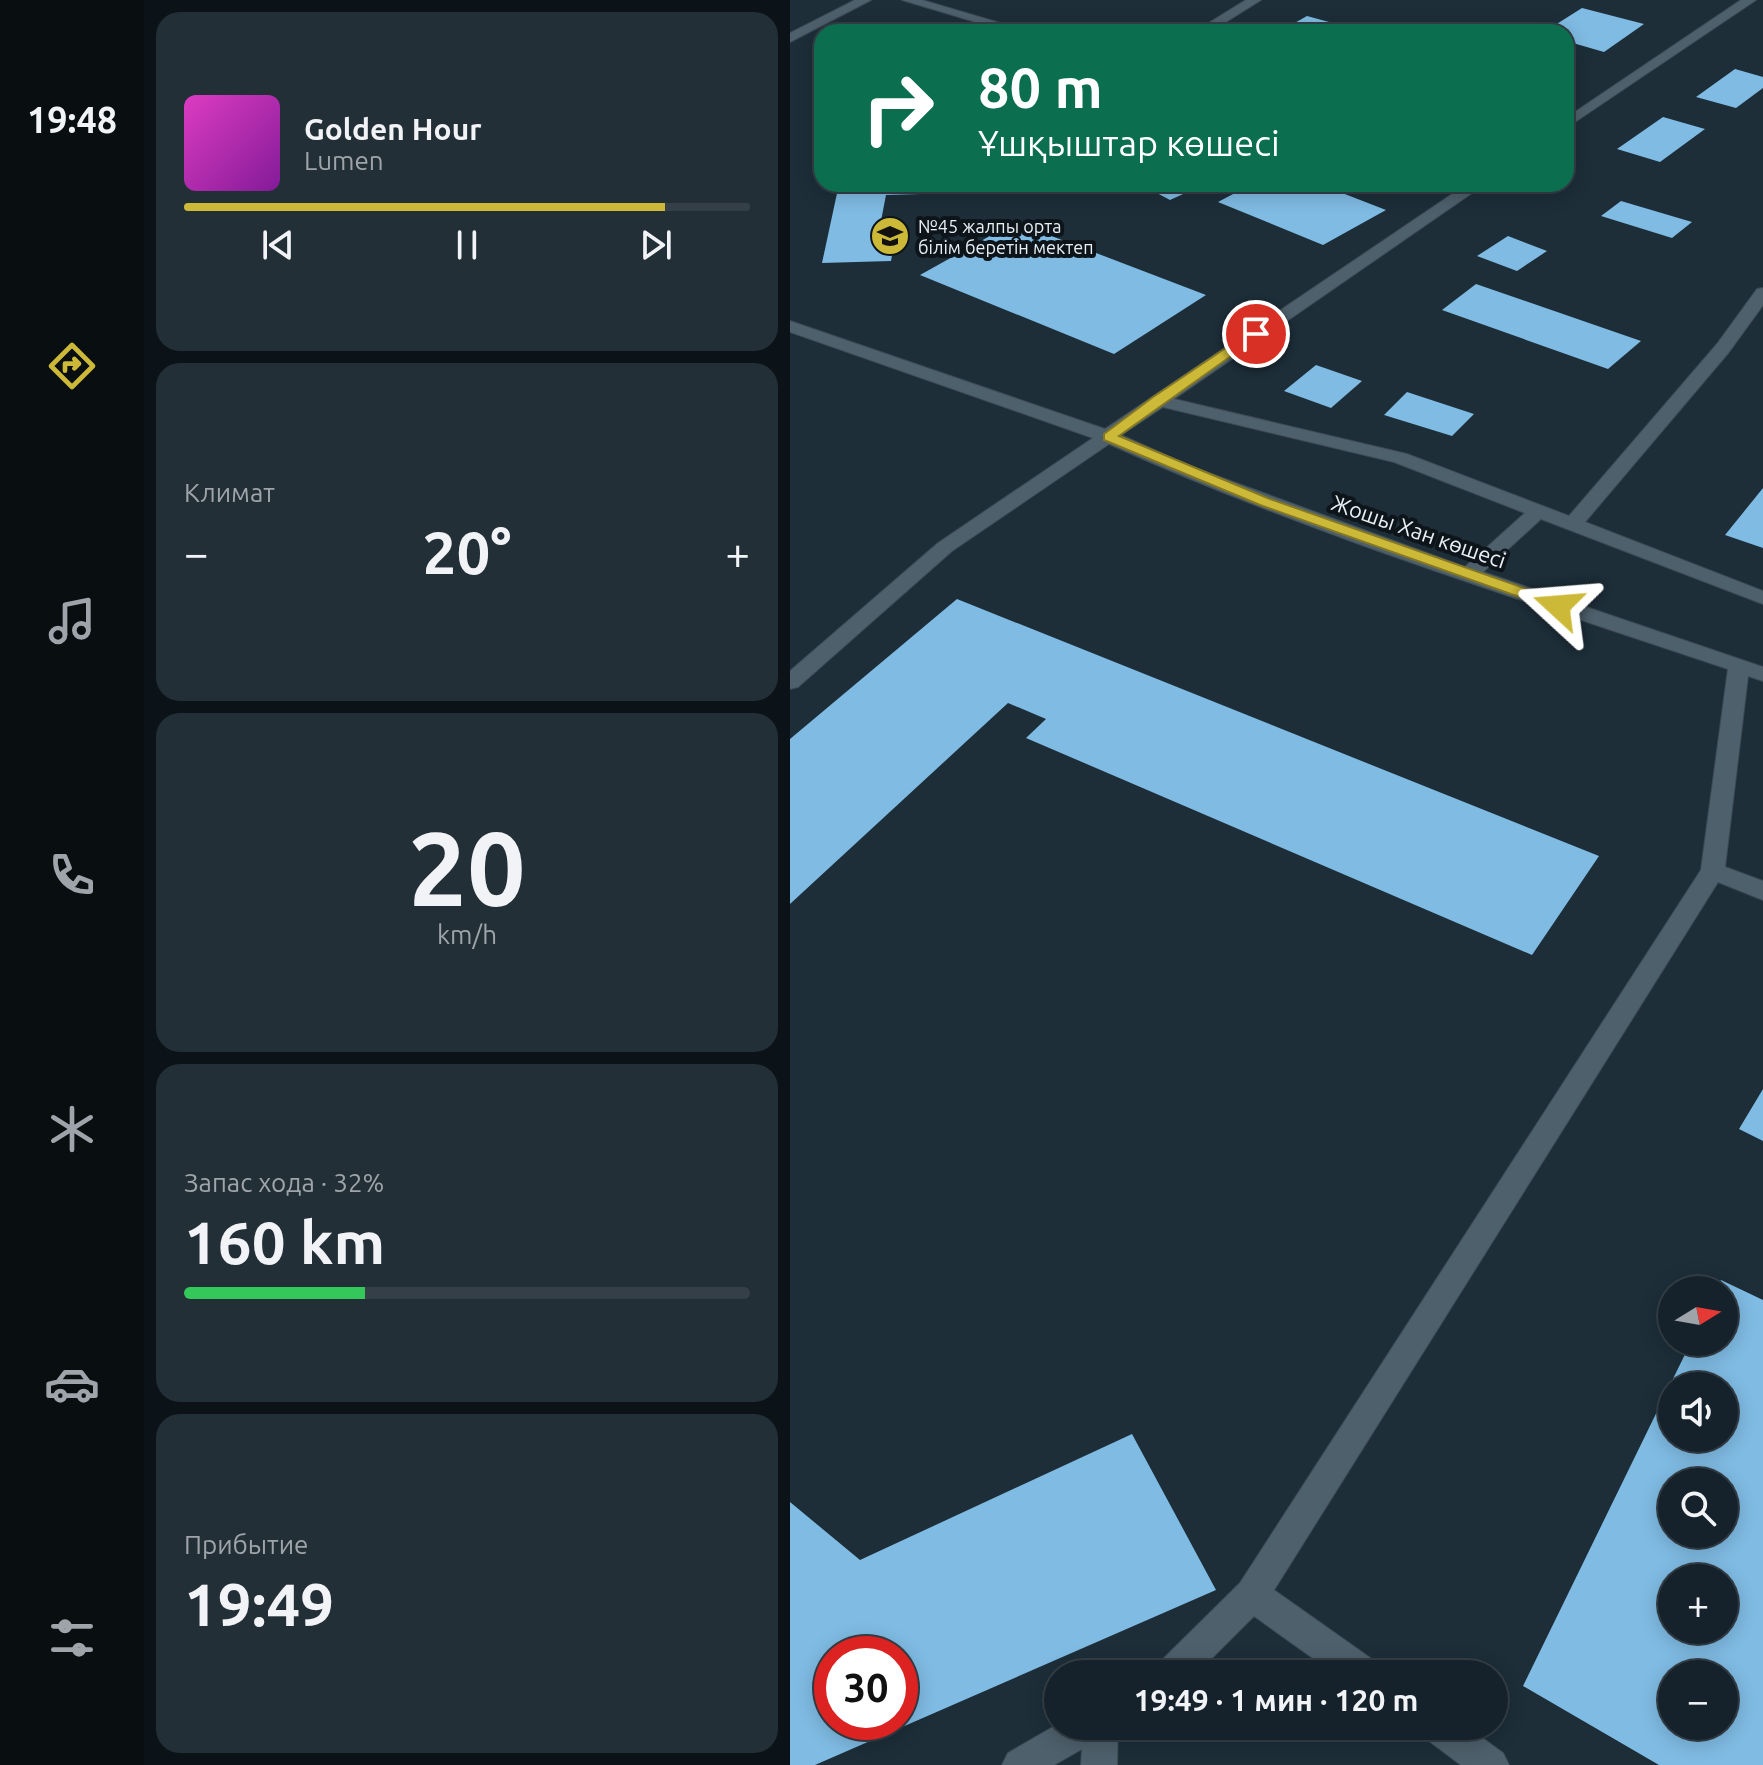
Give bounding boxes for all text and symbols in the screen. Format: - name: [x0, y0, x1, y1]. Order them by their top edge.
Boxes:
- icon: right: [846, 56, 950, 160]
- text: 80 m: [978, 56, 1103, 119]
- text: 19:48: [27, 99, 117, 140]
- text: Golden Hour: [304, 112, 482, 146]
- text: Ұшқыштар көшесі: [978, 122, 1280, 163]
- text: Lumen: [304, 146, 384, 175]
- school or university icon: №45 жалпы орта білім беретін мектеп: [869, 215, 911, 257]
- place label: №45 жалпы орта білім беретін мектеп: [918, 216, 1094, 257]
- icon: previous: [256, 223, 300, 267]
- icon: pause: [445, 223, 489, 267]
- icon: next: [634, 223, 678, 267]
- pin: [1222, 300, 1290, 368]
- icon: arrive: [1234, 312, 1278, 356]
- icon: directions: [44, 338, 100, 394]
- text: Климат: [184, 478, 275, 507]
- street label: Жошы Хан көшесі: [1329, 489, 1509, 573]
- text: 20°: [423, 518, 511, 585]
- text: −: [184, 528, 209, 577]
- text: +: [725, 528, 750, 577]
- position arrow: [1516, 564, 1600, 648]
- icon: music: [44, 593, 100, 649]
- text: 20: [408, 809, 526, 926]
- icon: phone: [44, 847, 100, 903]
- text: km/h: [437, 920, 497, 949]
- icon: climate: [44, 1101, 100, 1157]
- text: Запас хода · 32%: [184, 1168, 384, 1197]
- text: 160 km: [184, 1208, 385, 1275]
- north arrow: [1658, 1276, 1738, 1356]
- map controls: [1658, 1276, 1738, 1740]
- icon: car: [44, 1356, 100, 1412]
- button: sound: [1658, 1372, 1738, 1452]
- button: search: [1658, 1468, 1738, 1548]
- text: Прибытие: [184, 1530, 308, 1559]
- button: +: [1658, 1564, 1738, 1644]
- text: 19:49: [184, 1570, 334, 1637]
- icon: filters: [44, 1610, 100, 1666]
- speed limit sign: 30: [814, 1636, 918, 1740]
- button: −: [1658, 1660, 1738, 1740]
- text: 19:49 · 1 мин · 120 m: [1134, 1683, 1418, 1717]

